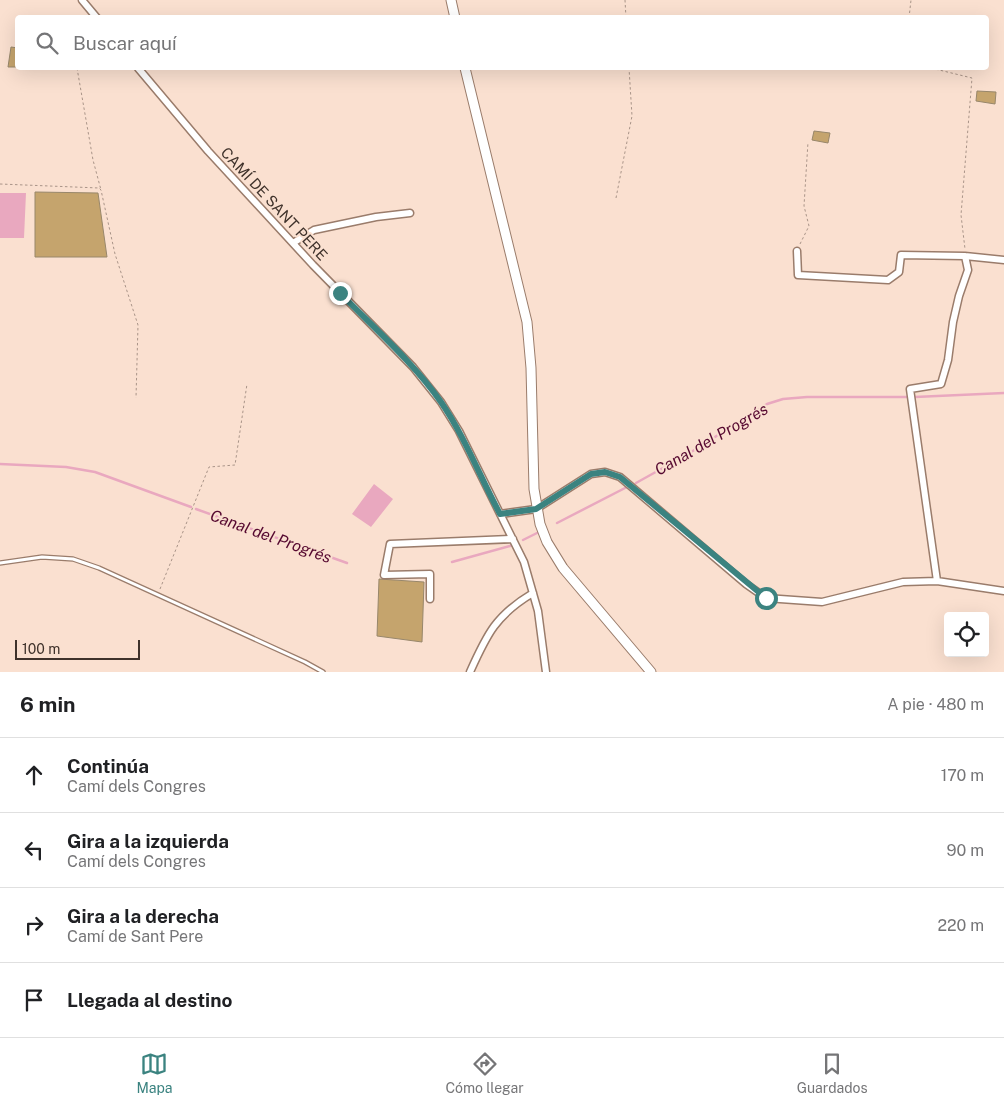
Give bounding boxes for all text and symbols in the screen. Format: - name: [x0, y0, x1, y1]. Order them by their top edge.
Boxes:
- search box: [15, 15, 989, 70]
- icon: search: [33, 29, 61, 57]
- text: Buscar aquí: [73, 32, 177, 54]
- street label: CAMÍ DE SANT PERE: [218, 144, 331, 264]
- route end: [329, 282, 352, 305]
- water label: Canal del Progrés: [651, 399, 771, 480]
- water label: Canal del Progrés: [208, 506, 334, 567]
- route start: [755, 587, 778, 610]
- map controls: [944, 612, 989, 657]
- button: locate: [944, 612, 989, 657]
- scale bar: [15, 637, 140, 660]
- text: 100 m: [22, 641, 60, 657]
- text: 6 min: [20, 692, 76, 717]
- text: A pie · 480 m: [887, 695, 984, 714]
- text: Continúa: [67, 755, 149, 777]
- icon: ahead: [20, 761, 48, 789]
- text: 170 m: [941, 766, 984, 785]
- text: Camí dels Congres: [67, 777, 206, 796]
- text: Gira a la izquierda: [67, 830, 229, 852]
- icon: left: [20, 836, 48, 864]
- text: 90 m: [947, 841, 984, 860]
- text: Camí dels Congres: [67, 852, 206, 871]
- text: Gira a la derecha: [67, 905, 219, 927]
- icon: right: [20, 911, 48, 939]
- text: 220 m: [937, 916, 984, 935]
- text: Camí de Sant Pere: [67, 927, 203, 946]
- icon: arrive: [20, 986, 48, 1014]
- text: Llegada al destino: [67, 989, 232, 1011]
- tab: Mapa: [136, 1050, 173, 1096]
- tab: Cómo llegar: [445, 1050, 524, 1096]
- tab: Guardados: [797, 1050, 868, 1096]

